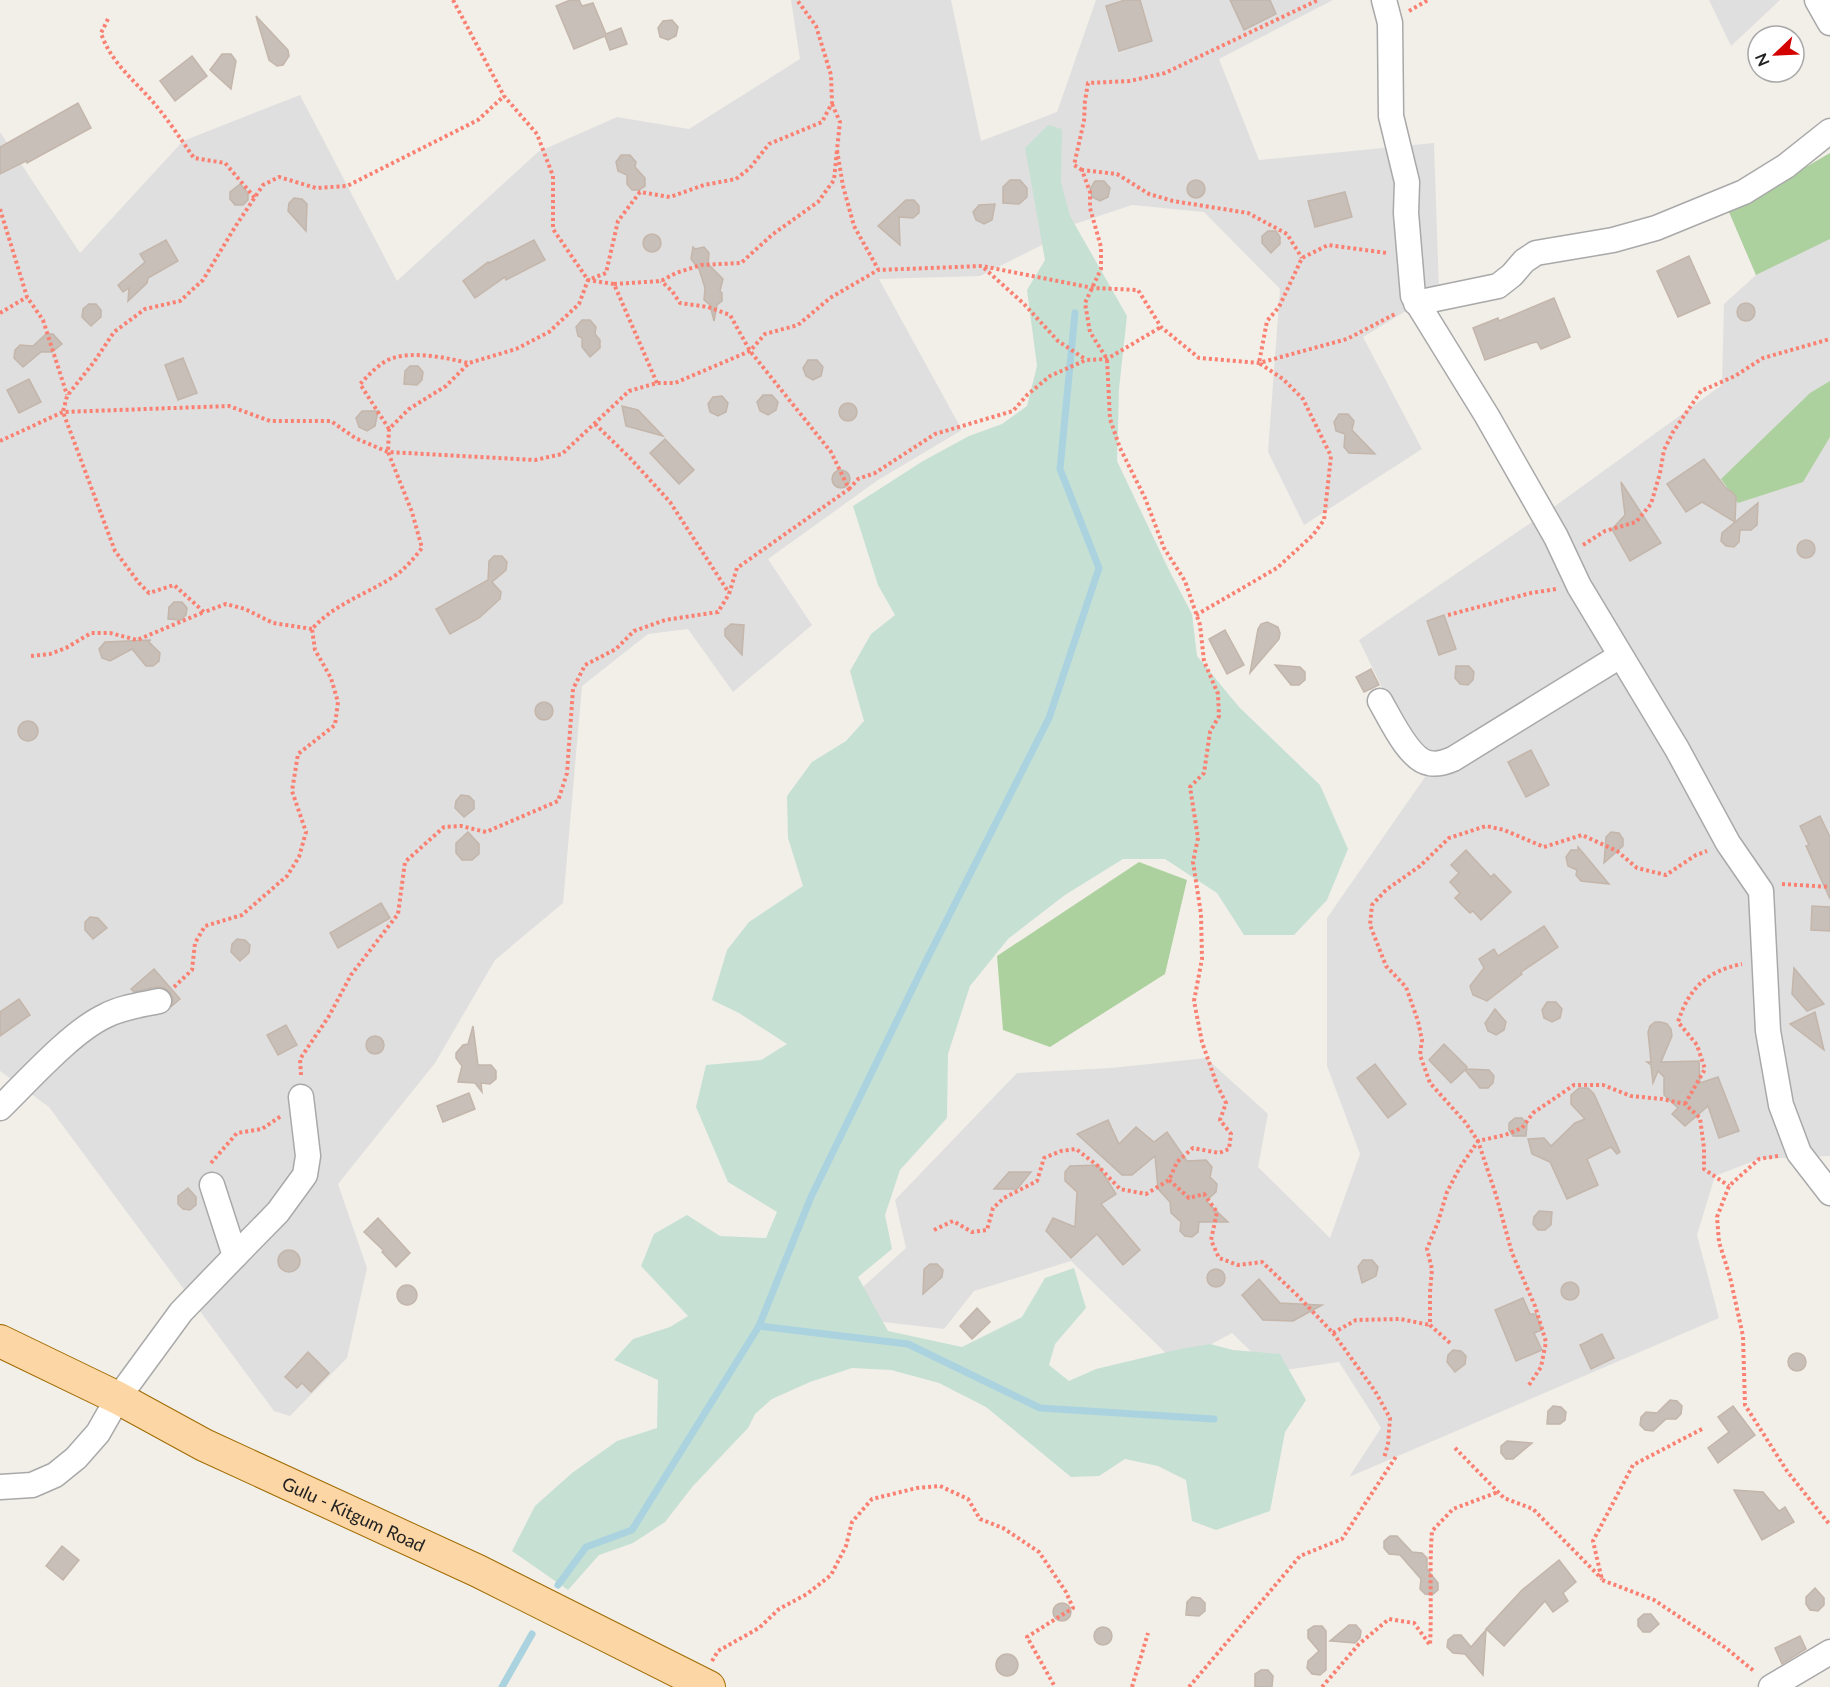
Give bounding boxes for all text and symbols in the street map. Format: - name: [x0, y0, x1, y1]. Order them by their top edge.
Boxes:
- north arrow: [1746, 24, 1806, 84]
- text: N: [1751, 51, 1773, 69]
- street label: Gulu - Kitgum Road: [279, 1472, 429, 1556]

